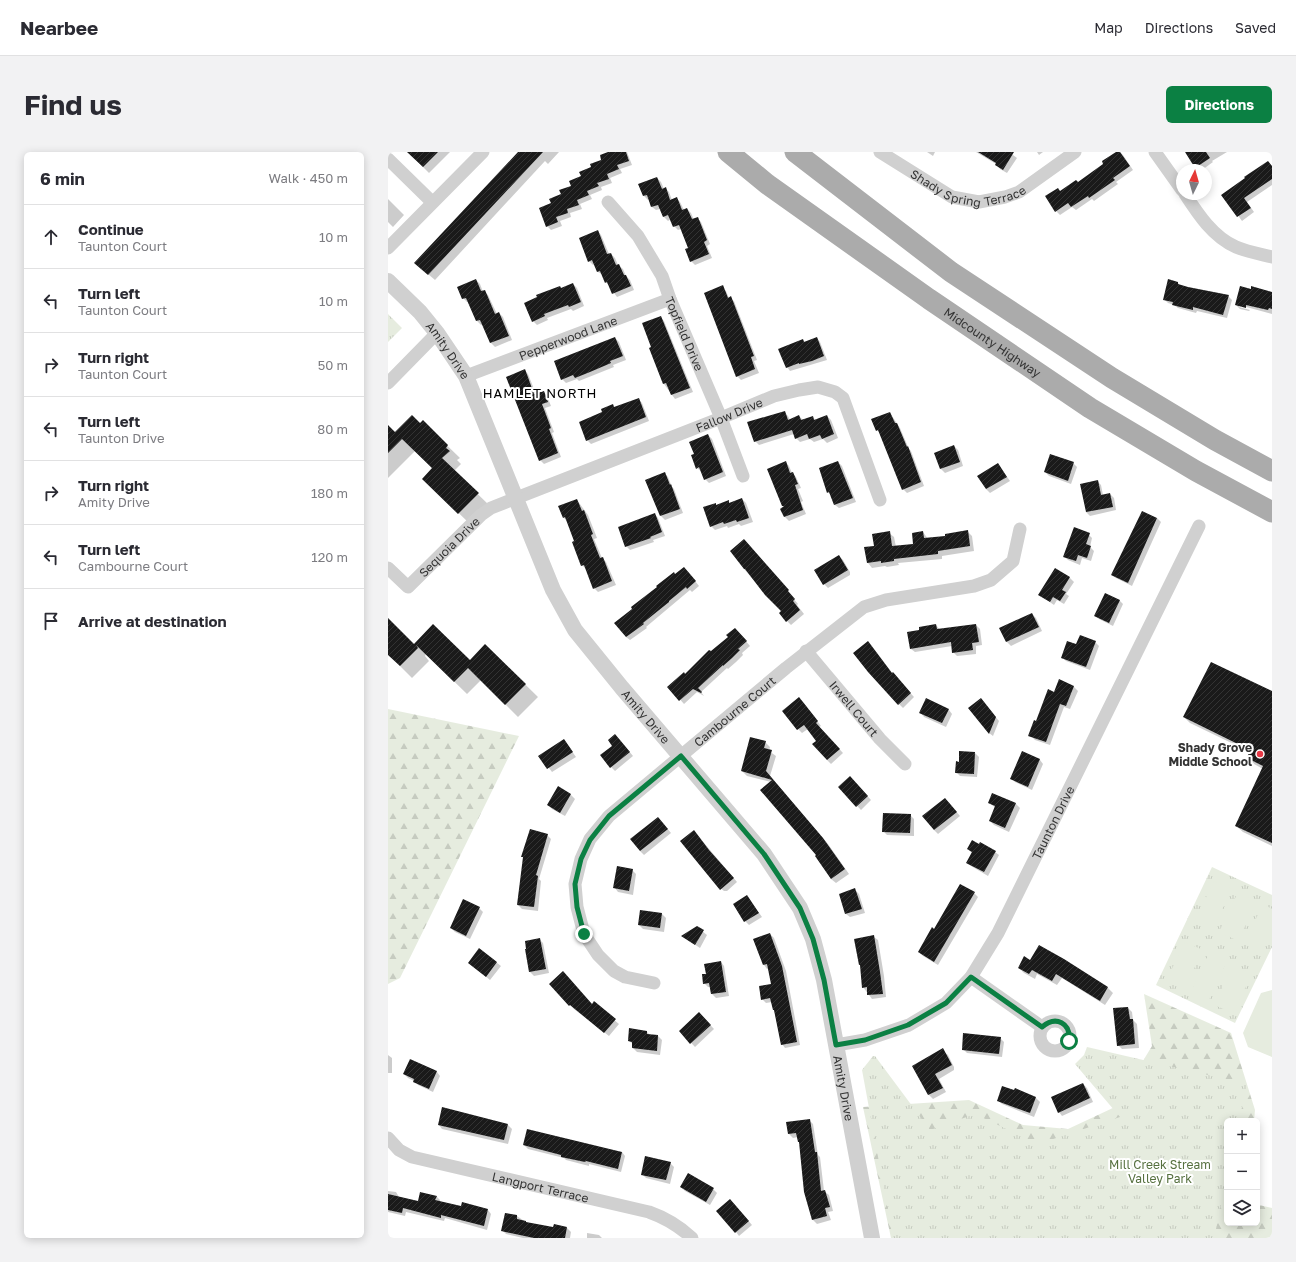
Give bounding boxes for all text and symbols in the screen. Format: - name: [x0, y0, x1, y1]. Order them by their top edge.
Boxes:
- text: Nearbee: [20, 16, 98, 39]
- text: Map: [1094, 19, 1123, 36]
- text: Directions: [1145, 19, 1213, 36]
- text: Saved: [1235, 19, 1276, 36]
- button: Directions: [1166, 86, 1272, 123]
- text: Find us: [24, 88, 122, 121]
- north arrow: [1176, 164, 1212, 200]
- street label: Shady Spring Terrace: [908, 166, 1029, 210]
- text: 6 min: [40, 168, 85, 189]
- text: Walk · 450 m: [269, 170, 348, 186]
- text: Continue: [78, 220, 144, 238]
- icon: ahead: [40, 226, 62, 248]
- text: 10 m: [319, 229, 348, 245]
- text: Taunton Court: [78, 238, 167, 254]
- text: Turn left: [78, 284, 140, 302]
- icon: left: [40, 290, 62, 312]
- text: 10 m: [319, 293, 348, 309]
- street label: Topfield Drive: [662, 294, 707, 373]
- text: Taunton Court: [78, 302, 167, 318]
- street label: Midcounty Highway: [941, 304, 1044, 380]
- street label: Pepperwood Lane: [517, 312, 619, 363]
- street label: Amity Drive: [423, 318, 473, 382]
- text: Turn right: [78, 348, 149, 366]
- icon: right: [40, 354, 62, 376]
- text: 50 m: [318, 357, 348, 373]
- text: Taunton Court: [78, 366, 167, 382]
- district label: HAMLET NORTH: [483, 385, 597, 401]
- street label: Fallow Drive: [693, 394, 765, 435]
- text: Turn left: [78, 412, 140, 430]
- icon: left: [40, 418, 62, 440]
- text: 80 m: [317, 421, 348, 437]
- text: Taunton Drive: [78, 430, 164, 446]
- text: Turn right: [78, 476, 149, 494]
- icon: right: [40, 482, 62, 504]
- text: 180 m: [311, 485, 348, 501]
- text: Amity Drive: [78, 494, 150, 510]
- street label: Sequoia Drive: [415, 513, 482, 580]
- text: Turn left: [78, 540, 140, 558]
- icon: left: [40, 546, 62, 568]
- text: 120 m: [311, 549, 348, 565]
- text: Cambourne Court: [78, 558, 188, 574]
- icon: arrive: [40, 610, 62, 632]
- text: Arrive at destination: [78, 612, 227, 630]
- street label: Cambourne Court: [691, 673, 778, 750]
- street label: Irwell Court: [827, 677, 882, 740]
- street label: Amity Drive: [619, 686, 674, 746]
- place label: Shady Grove Middle School: [1169, 740, 1252, 769]
- marker: Shady Grove Middle School: [1255, 749, 1265, 759]
- street label: Taunton Drive: [1028, 783, 1077, 862]
- route end: [575, 925, 593, 943]
- route start: [1060, 1032, 1078, 1050]
- street label: Amity Drive: [831, 1054, 858, 1122]
- map controls: [1224, 1118, 1260, 1226]
- button: +: [1224, 1118, 1260, 1154]
- button: −: [1224, 1154, 1260, 1190]
- park label: Mill Creek Stream Valley Park: [1109, 1157, 1211, 1186]
- street label: Langport Terrace: [491, 1168, 590, 1205]
- button: layers: [1224, 1190, 1260, 1226]

